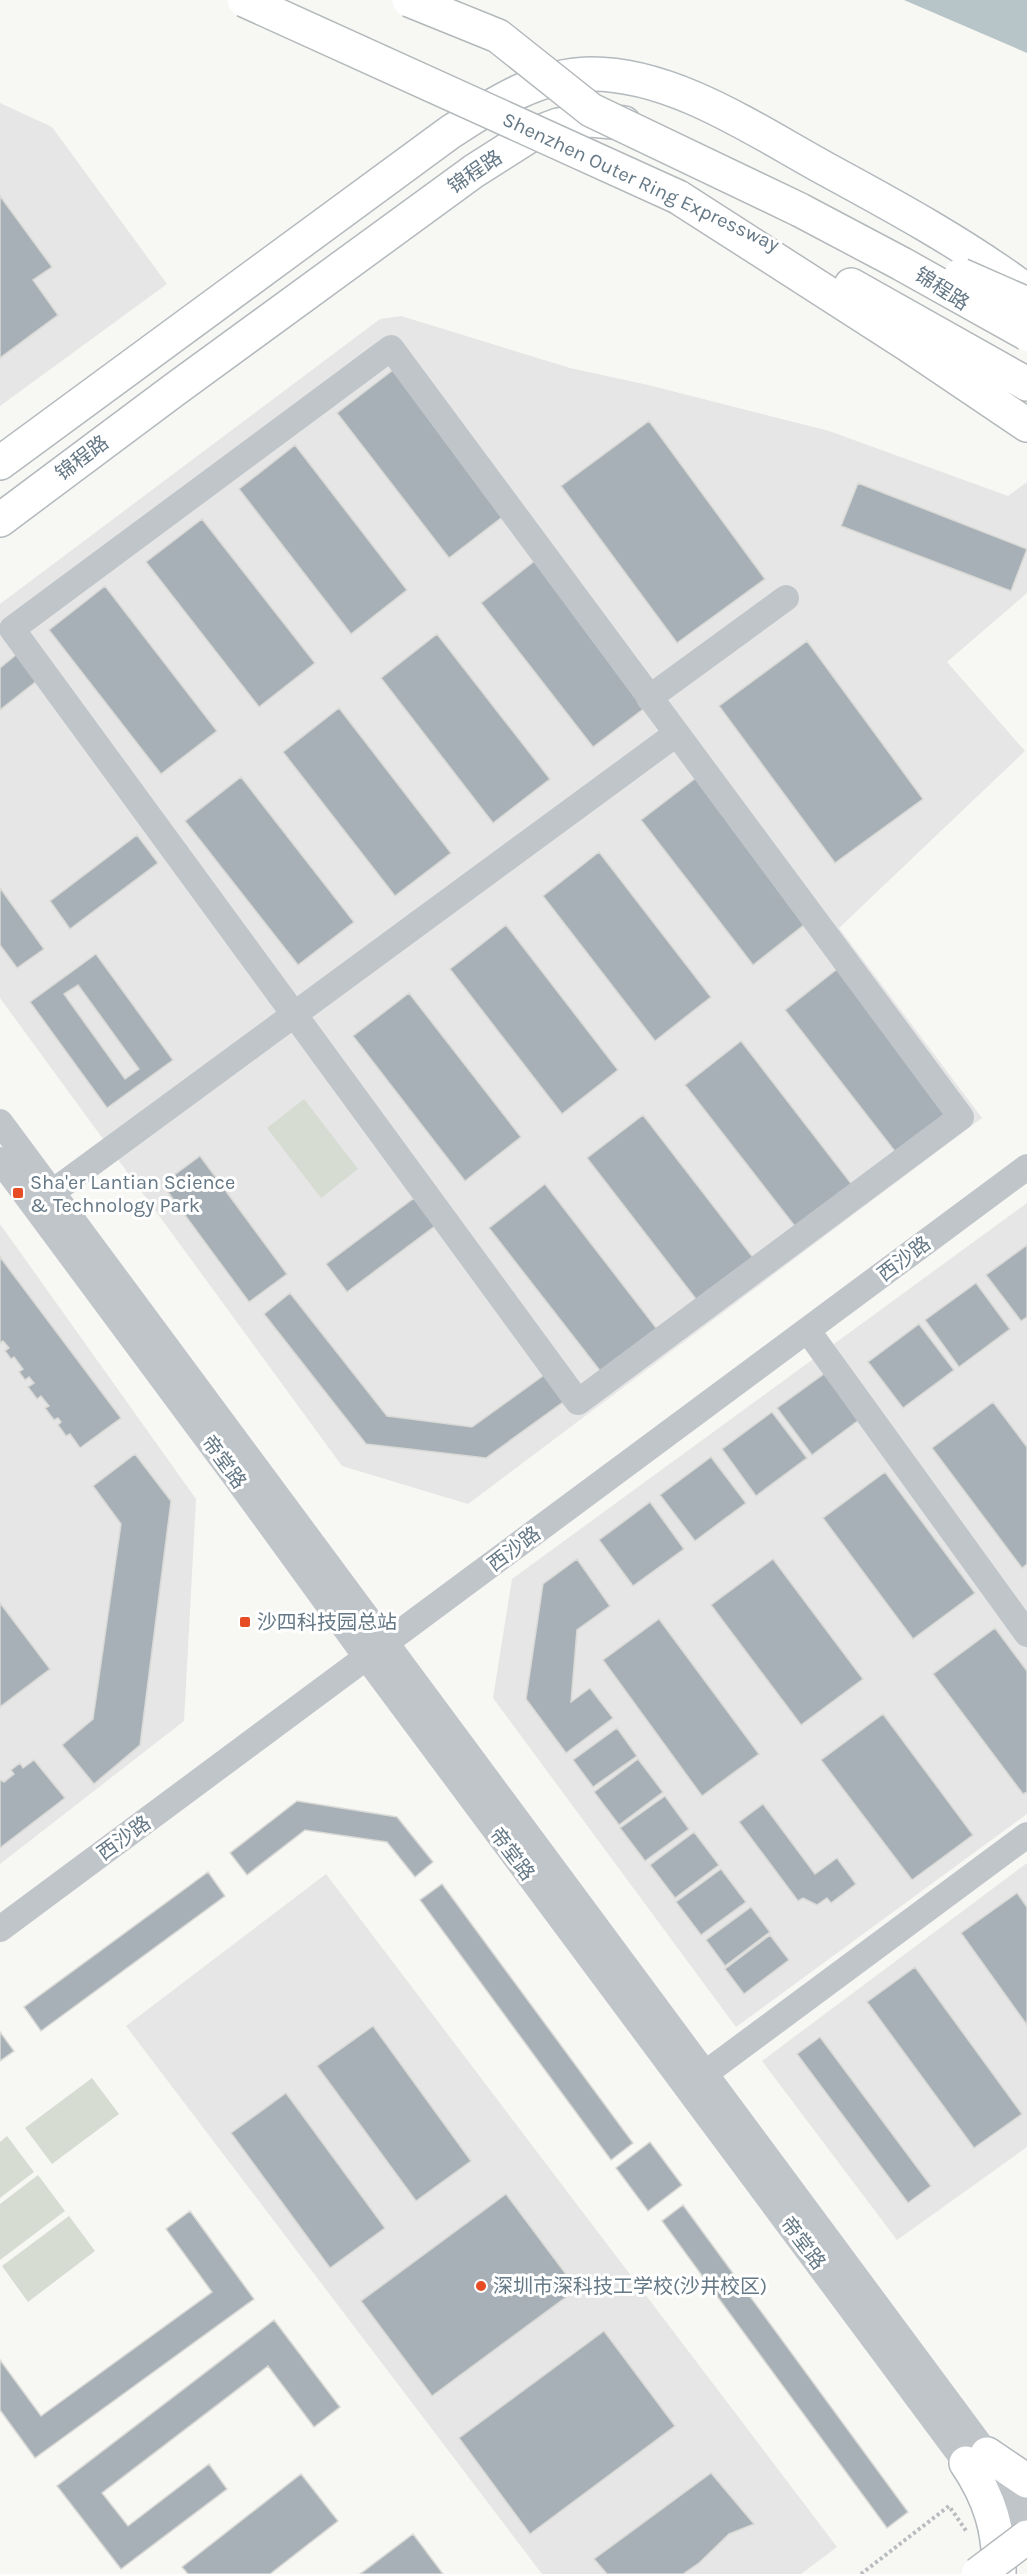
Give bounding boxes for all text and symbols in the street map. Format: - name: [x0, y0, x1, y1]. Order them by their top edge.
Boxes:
- street label: Shenzhen Outer Ring Expressway: [499, 108, 783, 256]
- street label: 锦程路: [444, 146, 506, 198]
- street label: 锦程路: [911, 263, 973, 315]
- street label: 锦程路: [51, 431, 113, 485]
- place label: Sha'er Lantian Science & Technology Park: [30, 1171, 235, 1217]
- marker: Sha'er Lantian Science & Technology Park: [11, 1186, 25, 1200]
- street label: 西沙路: [873, 1232, 935, 1286]
- street label: 帝堂路: [197, 1431, 251, 1493]
- street label: 西沙路: [483, 1522, 545, 1576]
- place label: 沙四科技园总站: [257, 1611, 397, 1634]
- marker: 沙四科技园总站: [238, 1615, 252, 1629]
- street label: 西沙路: [93, 1811, 155, 1865]
- street label: 帝堂路: [485, 1823, 539, 1885]
- street label: 帝堂路: [776, 2212, 830, 2274]
- place label: 深圳市深科技工学校(沙井校区): [493, 2275, 767, 2298]
- marker: 深圳市深科技工学校(沙井校区): [474, 2279, 488, 2293]

